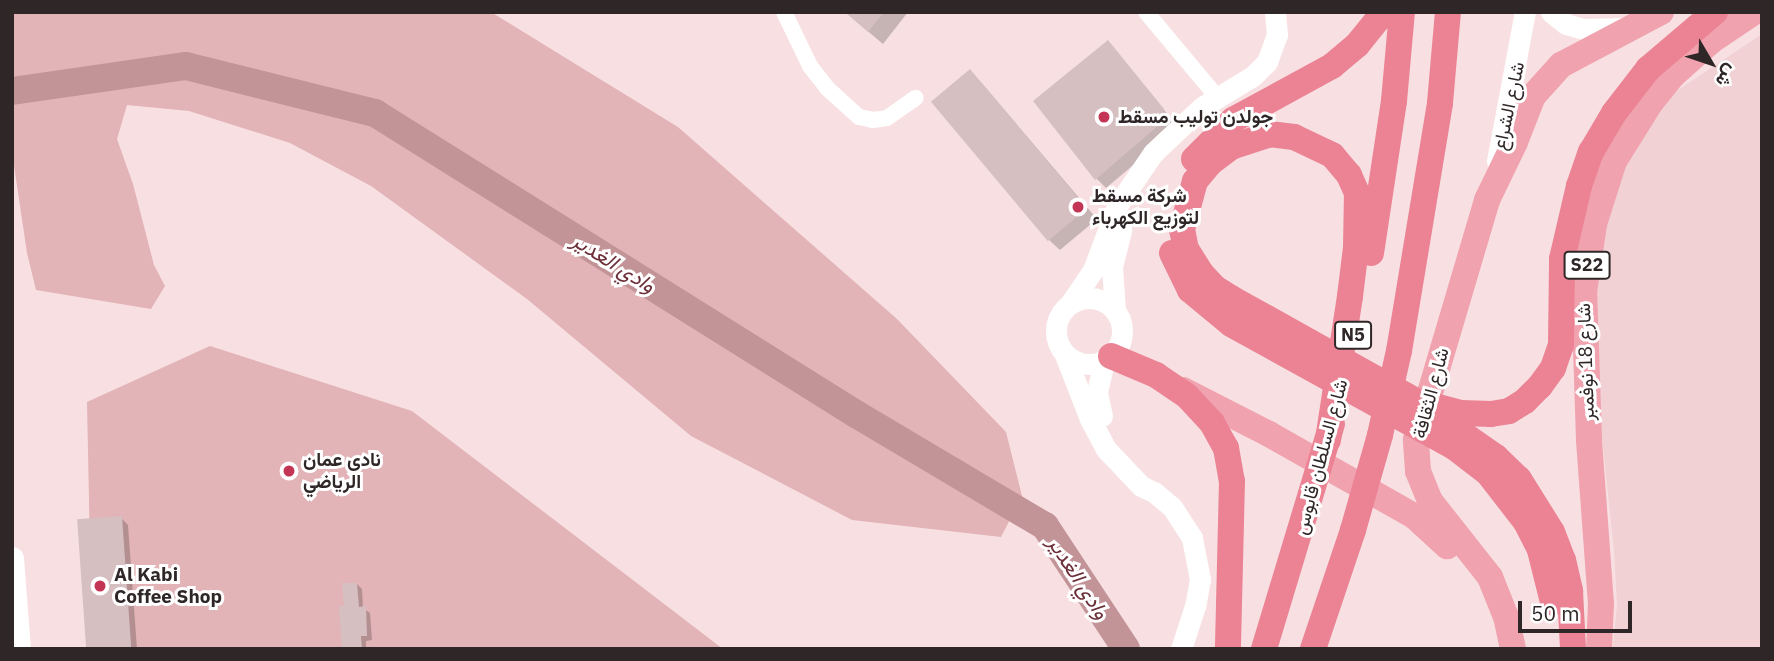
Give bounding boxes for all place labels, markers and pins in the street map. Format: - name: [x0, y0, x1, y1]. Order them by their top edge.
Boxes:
- place label: جولدن توليب مسقط: [1118, 106, 1273, 128]
- marker: جولدن توليب مسقط: [1096, 109, 1112, 125]
- place label: شركة مسقط لتوزيع الكهرباء: [1092, 185, 1199, 229]
- marker: شركة مسقط لتوزيع الكهرباء: [1070, 199, 1086, 215]
- place label: نادي عمان الرياضي: [303, 449, 381, 493]
- marker: نادي عمان الرياضي: [281, 463, 297, 479]
- place label: Al Kabi Coffee Shop: [114, 564, 222, 608]
- marker: Al Kabi Coffee Shop: [92, 578, 108, 594]

